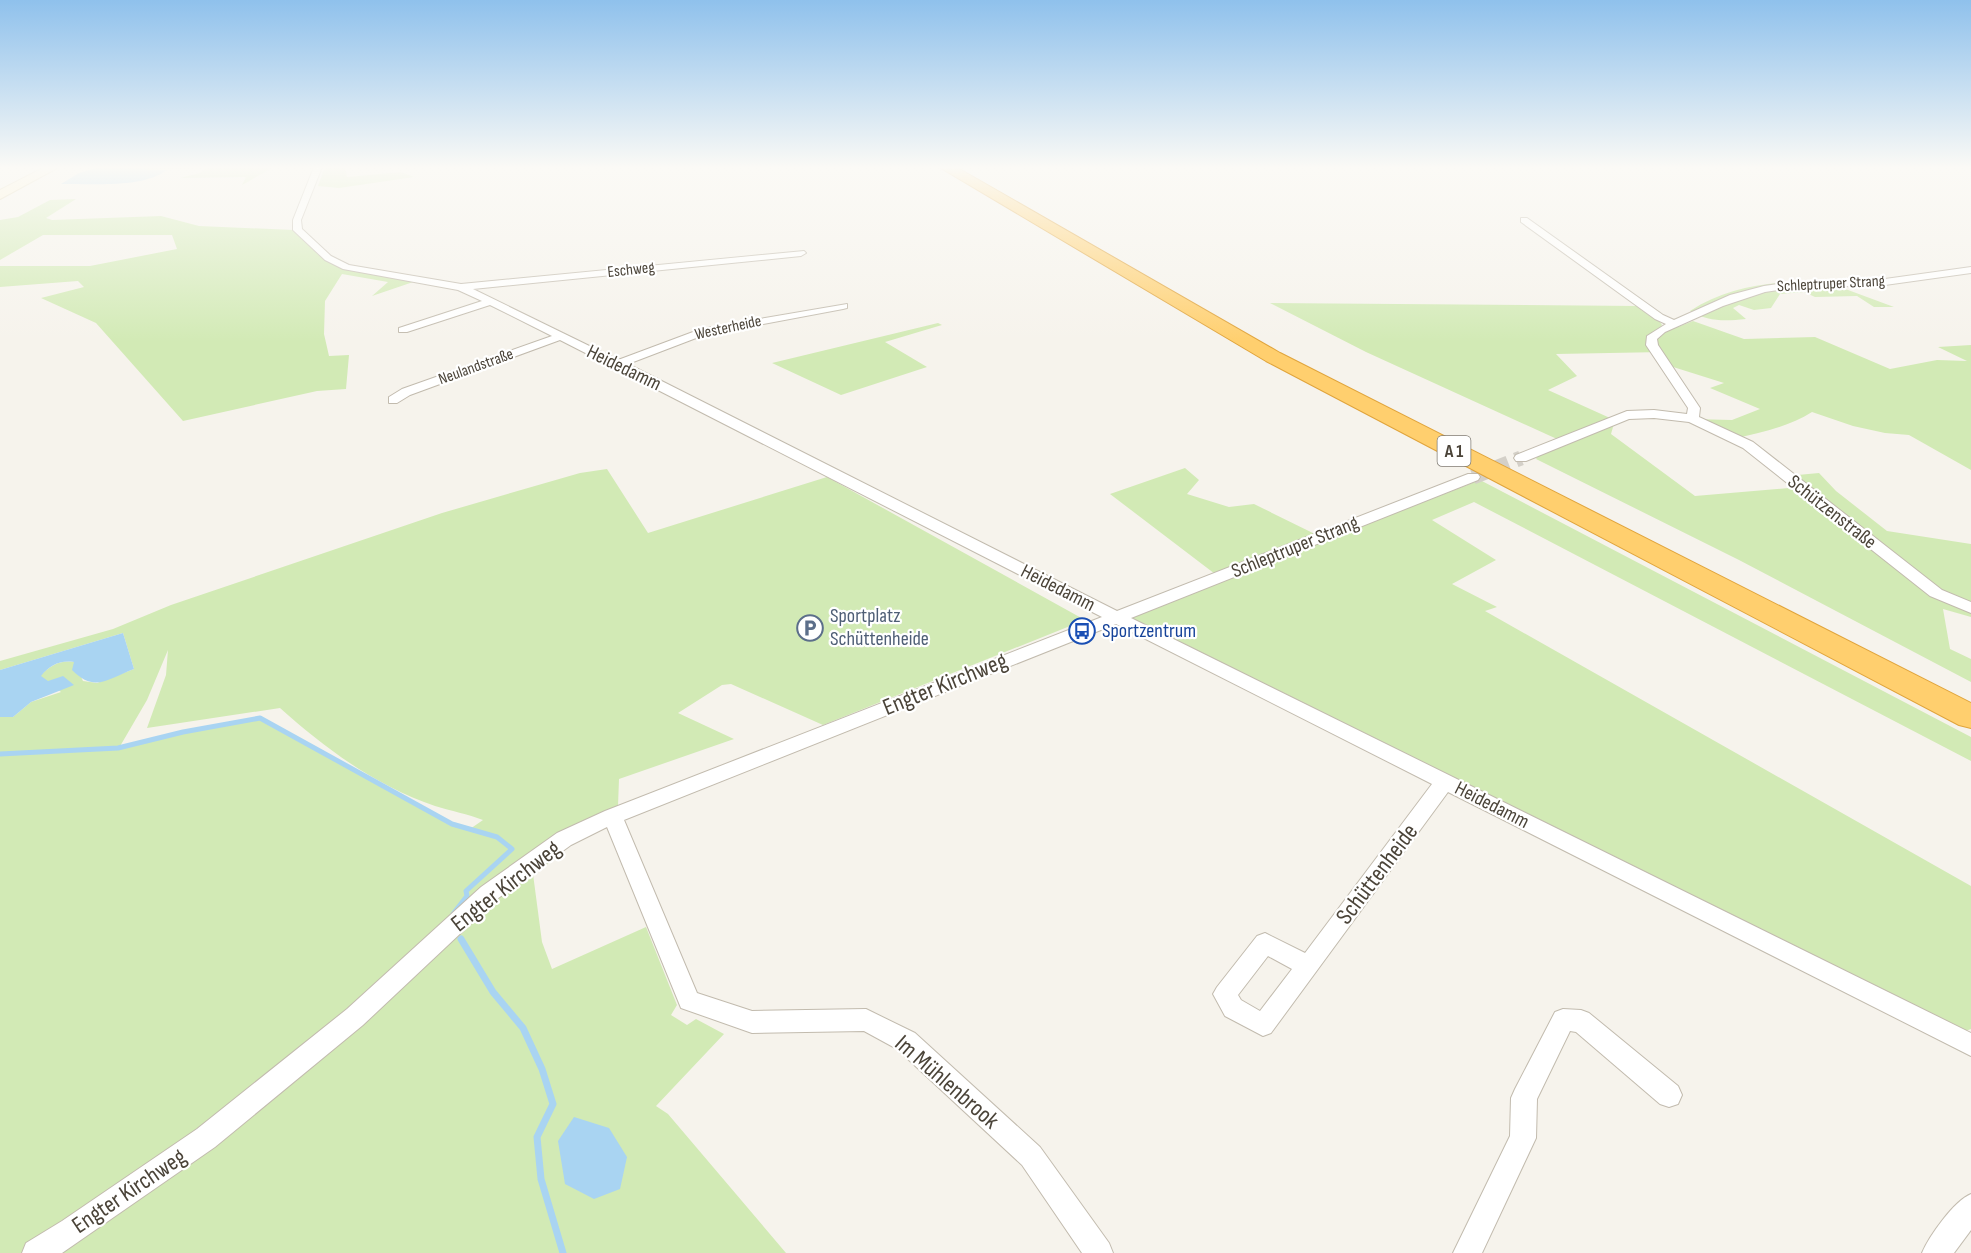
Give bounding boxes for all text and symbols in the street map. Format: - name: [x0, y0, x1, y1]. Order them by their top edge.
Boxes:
- street label: Eschweg: [606, 258, 656, 282]
- street label: Schleptruper Strang: [1777, 272, 1885, 296]
- street label: Westerheide: [693, 312, 763, 344]
- street label: Heidedamm: [583, 340, 665, 396]
- street label: Neulandstraße: [436, 345, 516, 389]
- road number: A 1: [1438, 436, 1470, 466]
- street label: Schützenstraße: [1783, 470, 1881, 554]
- street label: Schleptruper Strang: [1228, 511, 1362, 583]
- street label: Heidedamm: [1017, 559, 1099, 617]
- place label: Sportplatz Schüttenheide: [830, 604, 929, 651]
- parking icon: Sportplatz Schüttenheide: [795, 613, 825, 643]
- bus stop icon: Sportzentrum: [1067, 616, 1097, 646]
- place label: Sportzentrum: [1102, 619, 1196, 643]
- street label: Engter Kirchweg: [879, 646, 1011, 722]
- street label: Heidedamm: [1451, 776, 1533, 834]
- street label: Schüttenheide: [1330, 818, 1424, 930]
- street label: Engter Kirchweg: [445, 834, 567, 938]
- street label: Im Mühlenbrook: [889, 1029, 1005, 1135]
- street label: Engter Kirchweg: [66, 1142, 192, 1240]

